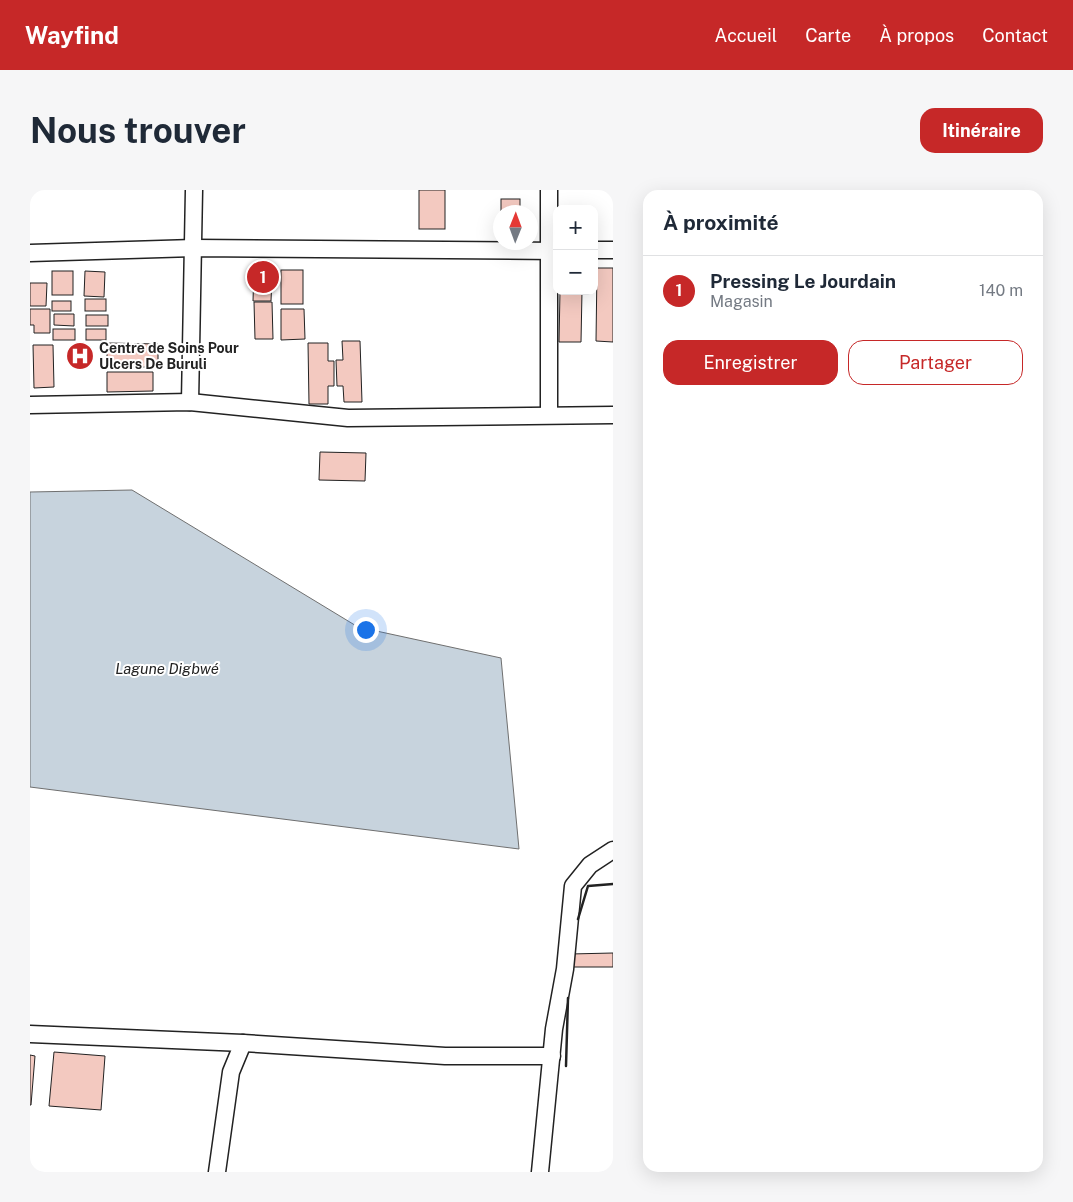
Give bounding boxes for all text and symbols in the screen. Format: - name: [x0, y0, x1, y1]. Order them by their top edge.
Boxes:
- text: Wayfind: [25, 21, 119, 49]
- text: Accueil: [715, 25, 777, 46]
- text: Carte: [805, 25, 851, 46]
- text: À propos: [879, 25, 954, 46]
- text: Contact: [982, 25, 1048, 46]
- button: Itinéraire: [920, 108, 1043, 153]
- text: Nous trouver: [30, 110, 246, 151]
- north arrow: [493, 205, 538, 250]
- map controls: [553, 205, 598, 295]
- button: +: [553, 205, 598, 250]
- text: À proximité: [663, 210, 779, 235]
- button: −: [553, 250, 598, 295]
- pin: 1: [247, 258, 279, 296]
- text: Pressing Le Jourdain: [710, 270, 896, 292]
- text: 1: [676, 281, 682, 300]
- text: 140 m: [979, 281, 1023, 300]
- text: Magasin: [710, 292, 773, 311]
- place label: Centre de Soins Pour Ulcers De Buruli: [99, 340, 239, 372]
- button: Enregistrer: [663, 340, 838, 385]
- button: Partager: [848, 340, 1023, 385]
- hospital icon: Centre de Soins Pour Ulcers De Buruli: [65, 341, 95, 371]
- your location: [353, 617, 379, 643]
- water label: Lagune Digbwé: [115, 660, 219, 677]

